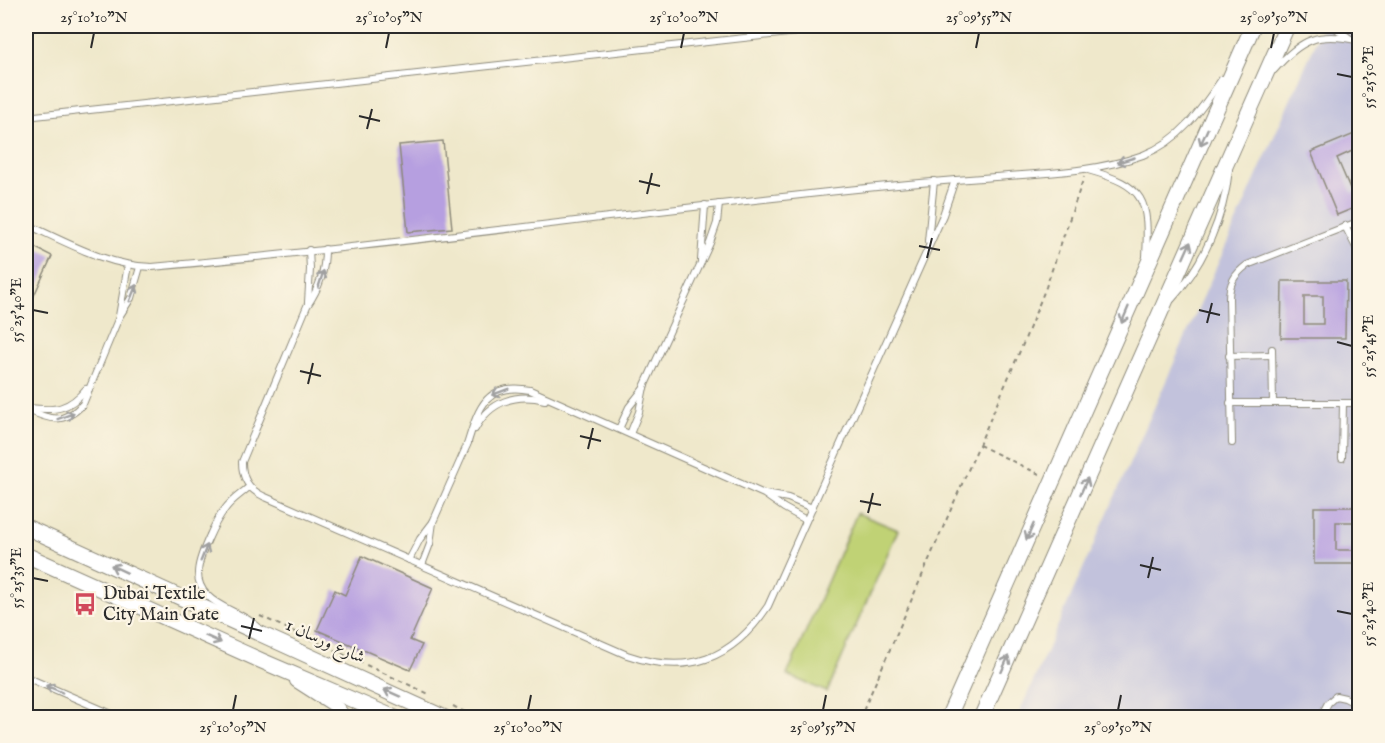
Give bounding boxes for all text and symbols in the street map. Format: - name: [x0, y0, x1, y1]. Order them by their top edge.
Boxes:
- text: 25°10'10"N: [60, 8, 128, 27]
- text: 25°10'05"N: [355, 8, 423, 27]
- text: 25°10'00"N: [649, 8, 719, 27]
- text: 25°09'55"N: [946, 8, 1012, 27]
- text: 25°09'50"N: [1240, 8, 1308, 27]
- text: 55°25'50"E: [1359, 46, 1378, 108]
- one-way arrow: [1197, 127, 1209, 145]
- one-way arrow: [1117, 155, 1136, 166]
- one-way arrow: [1182, 241, 1194, 259]
- one-way arrow: [316, 270, 327, 289]
- text: 55°25'40"E: [7, 278, 26, 342]
- one-way arrow: [128, 284, 139, 303]
- one-way arrow: [1119, 305, 1130, 324]
- text: 55°25'45"E: [1359, 315, 1378, 377]
- one-way arrow: [491, 387, 510, 398]
- one-way arrow: [56, 409, 74, 420]
- one-way arrow: [1079, 477, 1090, 496]
- one-way arrow: [1023, 522, 1035, 540]
- one-way arrow: [199, 544, 210, 563]
- text: 55°25'35"E: [7, 547, 26, 609]
- one-way arrow: [110, 563, 129, 574]
- text: 55°25'40"E: [1359, 582, 1378, 646]
- place label: Dubai Textile City Main Gate: [103, 583, 219, 627]
- bus stop icon: Dubai Textile City Main Gate: [72, 591, 98, 617]
- street label: شارع ورسان 1: [281, 614, 368, 672]
- one-way arrow: [204, 634, 222, 645]
- one-way arrow: [1000, 656, 1011, 674]
- one-way arrow: [45, 683, 64, 694]
- one-way arrow: [383, 687, 401, 698]
- text: 25°10'05"N: [199, 718, 267, 737]
- text: 25°10'00"N: [493, 718, 563, 737]
- text: 25°09'55"N: [790, 718, 856, 737]
- text: 25°09'50"N: [1084, 718, 1152, 737]

